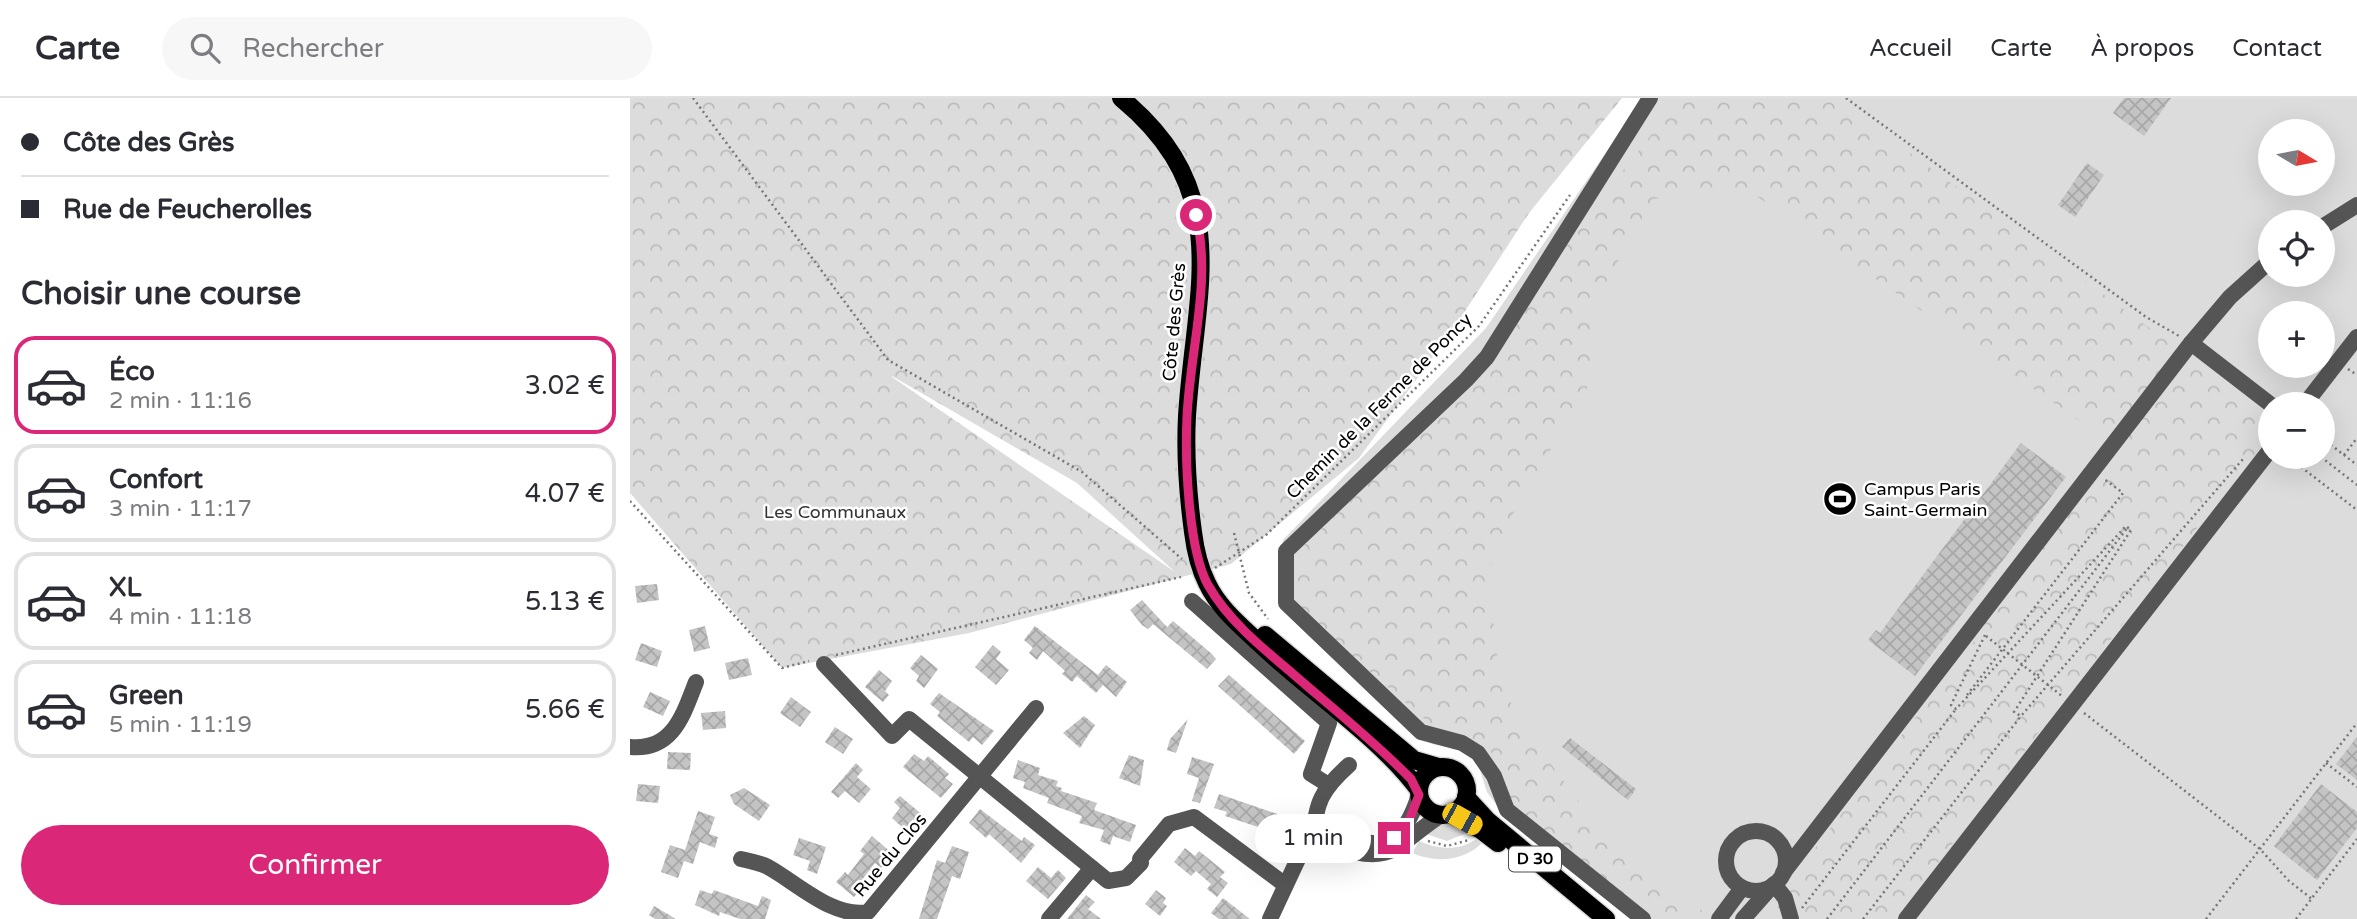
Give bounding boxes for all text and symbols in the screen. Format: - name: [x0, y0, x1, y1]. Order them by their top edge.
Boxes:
- search box: [162, 17, 652, 80]
- text: Carte: [35, 29, 120, 68]
- icon: search: [186, 29, 224, 67]
- text: Rechercher: [242, 33, 384, 64]
- text: Accueil: [1869, 34, 1952, 63]
- text: Carte: [1990, 34, 2052, 63]
- text: À propos: [2090, 34, 2194, 63]
- text: Contact: [2232, 34, 2322, 63]
- north arrow: [2258, 119, 2334, 196]
- map controls: [2258, 119, 2335, 469]
- text: Côte des Grès: [63, 127, 234, 158]
- text: Rue de Feucherolles: [63, 194, 312, 225]
- route start: [1180, 199, 1212, 231]
- button: locate: [2258, 210, 2335, 287]
- street label: Côte des Grès: [1158, 262, 1190, 382]
- text: Choisir une course: [21, 275, 301, 313]
- button: +: [2258, 301, 2335, 378]
- street label: Chemin de la Ferme de Poncy: [1282, 308, 1477, 503]
- icon: car: [25, 354, 88, 417]
- text: Éco: [109, 356, 155, 387]
- text: 3.02 €: [525, 370, 605, 401]
- text: 2 min · 11:16: [109, 387, 252, 415]
- button: −: [2258, 392, 2335, 469]
- icon: car: [25, 462, 88, 525]
- text: Confort: [109, 464, 203, 495]
- text: 4.07 €: [525, 478, 605, 509]
- place label: Campus Paris Saint-Germain: [1864, 478, 1987, 521]
- sports icon: Campus Paris Saint-Germain: [1821, 480, 1859, 518]
- text: 3 min · 11:17: [109, 495, 252, 523]
- park label: Les Communaux: [764, 501, 906, 523]
- icon: car: [25, 570, 88, 633]
- text: XL: [109, 572, 141, 603]
- text: 5.13 €: [525, 586, 605, 617]
- text: 4 min · 11:18: [109, 603, 252, 631]
- icon: car: [25, 678, 88, 741]
- text: Green: [109, 680, 184, 711]
- text: 5.66 €: [525, 694, 605, 725]
- text: 5 min · 11:19: [109, 711, 252, 739]
- car: [1439, 800, 1486, 838]
- street label: Rue du Clos: [849, 809, 931, 901]
- callout: 1 min: [1254, 814, 1370, 862]
- route end: [1378, 822, 1410, 854]
- text: 1 min: [1282, 824, 1344, 852]
- button: Confirmer: [21, 825, 609, 905]
- road number: D 30: [1509, 846, 1561, 872]

